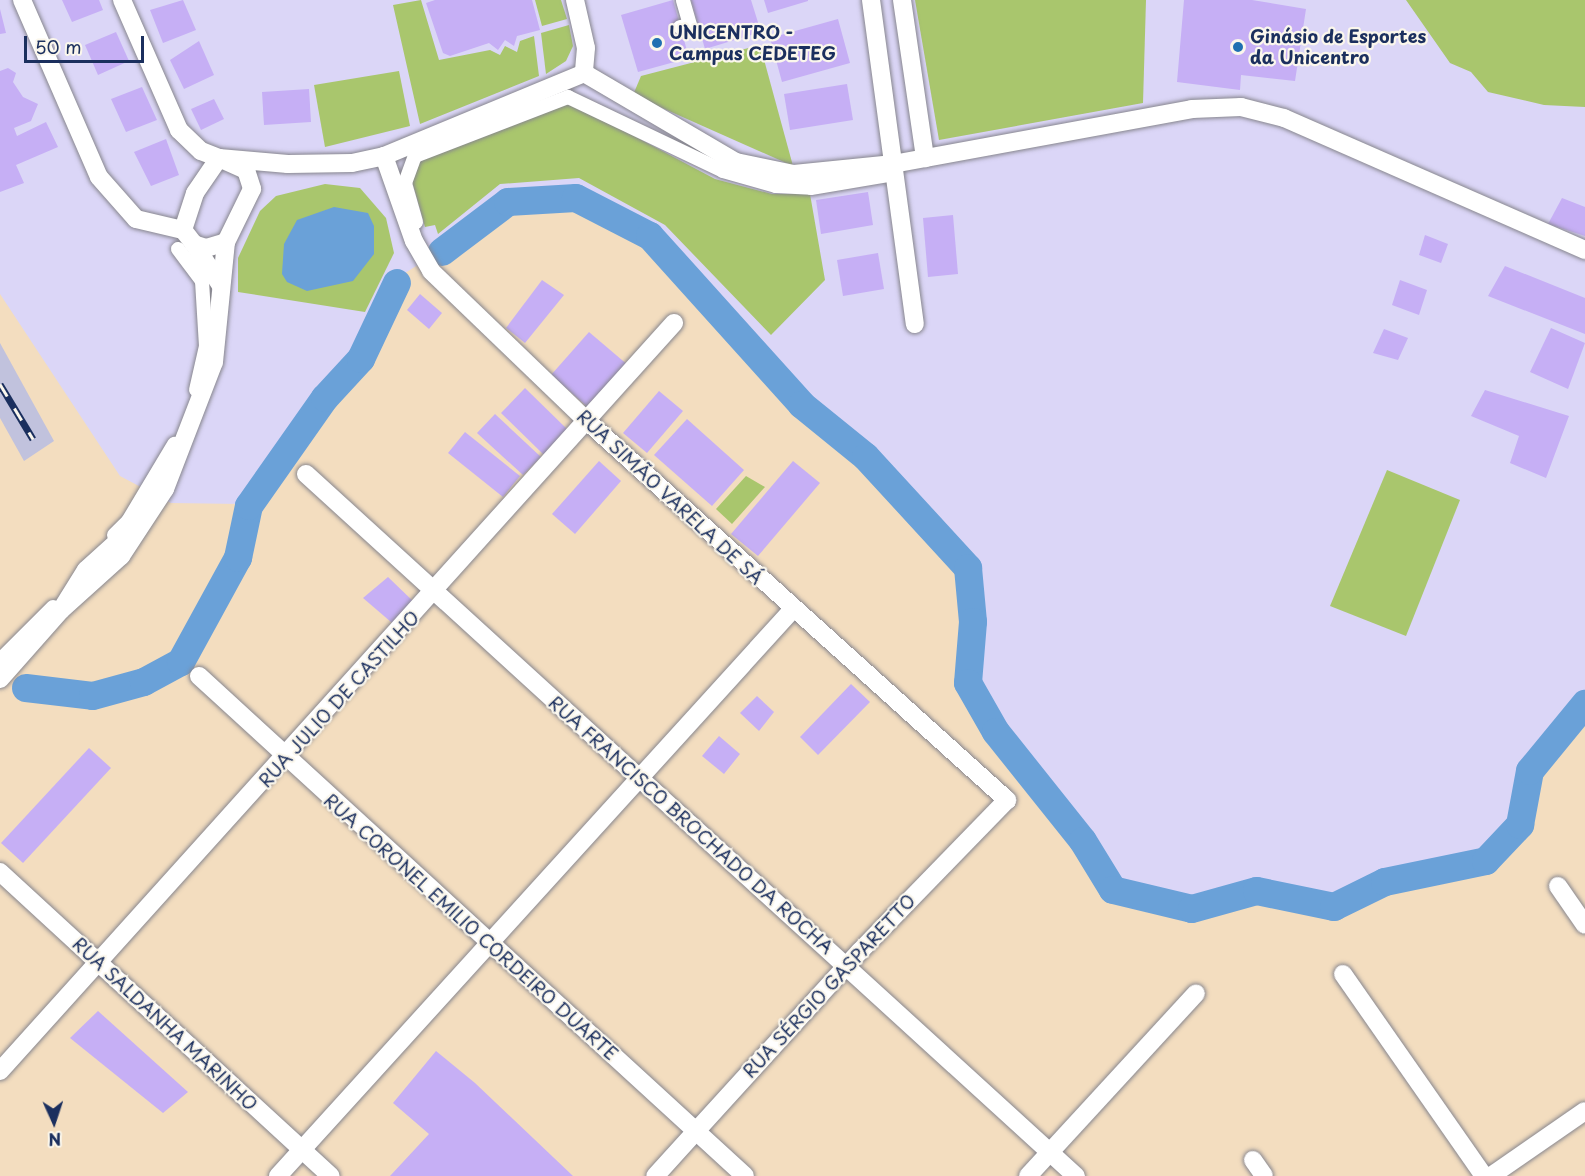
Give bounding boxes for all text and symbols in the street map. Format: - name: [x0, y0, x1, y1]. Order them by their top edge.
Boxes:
- place label: UNICENTRO - Campus CEDETEG: [669, 22, 836, 64]
- scale bar: [27, 24, 147, 62]
- place label: Ginásio de Esportes da Unicentro: [1250, 26, 1428, 68]
- text: 50 m: [35, 33, 82, 60]
- marker: UNICENTRO - Campus CEDETEG: [650, 36, 664, 50]
- marker: Ginásio de Esportes da Unicentro: [1231, 40, 1245, 54]
- street label: RUA SIMÃO VARELA DE SÁ: [573, 406, 767, 588]
- street label: RUA JULIO DE CASTILHO: [253, 605, 425, 793]
- street label: RUA FRANCISCO BROCHADO DA ROCHA: [544, 691, 838, 959]
- street label: RUA CORONEL EMILIO CORDEIRO DUARTE: [319, 789, 623, 1065]
- street label: RUA SÉRGIO GASPARETTO: [737, 889, 921, 1083]
- street label: RUA SALDANHA MARINHO: [67, 931, 263, 1117]
- north arrow: [24, 1092, 84, 1152]
- text: N: [48, 1128, 62, 1152]

